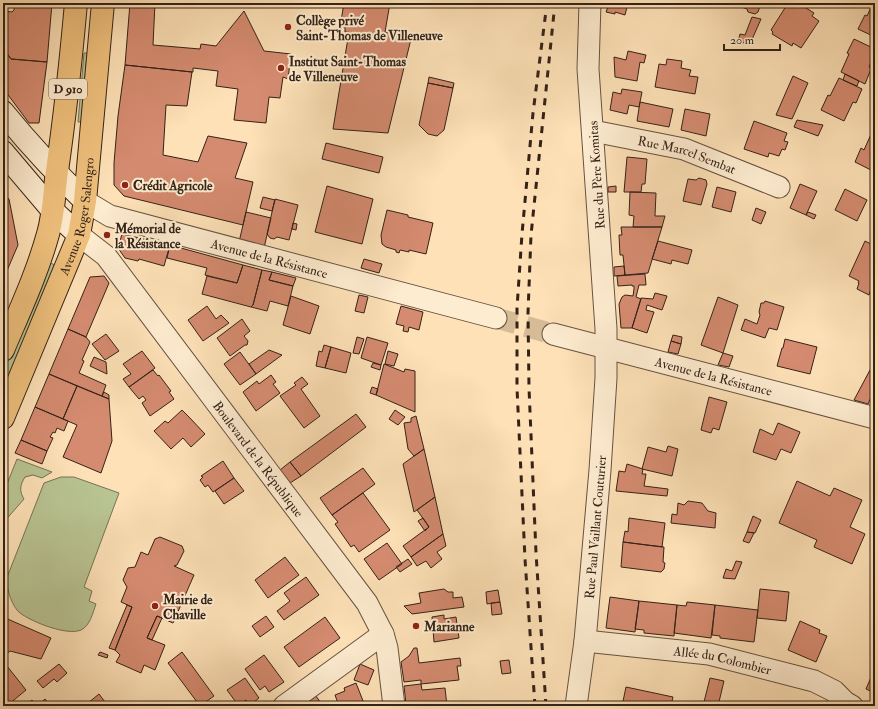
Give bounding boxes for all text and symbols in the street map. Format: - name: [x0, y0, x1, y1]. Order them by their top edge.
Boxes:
- place label: Collège privé Saint-Thomas de Villeneuve: [296, 13, 443, 44]
- marker: Collège privé Saint-Thomas de Villeneuve: [283, 22, 293, 32]
- scale bar: [724, 26, 780, 52]
- text: 20 m: [730, 33, 755, 48]
- place label: Institut Saint-Thomas de Villeneuve: [289, 54, 406, 85]
- marker: Institut Saint-Thomas de Villeneuve: [276, 63, 286, 73]
- road number: D 910: [49, 79, 87, 99]
- street label: Rue du Père Komitas: [585, 120, 609, 230]
- street label: Rue Marcel Sembat: [636, 133, 738, 178]
- street label: Avenue Roger Salengro: [56, 157, 98, 279]
- place label: Crédit Agricole: [133, 178, 213, 195]
- marker: Crédit Agricole: [120, 180, 130, 190]
- place label: Mémorial de la Résistance: [114, 221, 181, 252]
- marker: Mémorial de la Résistance: [102, 230, 112, 240]
- street label: Avenue de la Résistance: [208, 236, 330, 282]
- street label: Avenue de la Résistance: [652, 354, 774, 400]
- street label: Boulevard de la République: [209, 398, 307, 521]
- street label: Rue Paul Vaillant Couturier: [582, 455, 610, 600]
- place label: Mairie de Chaville: [162, 592, 213, 623]
- marker: Mairie de Chaville: [150, 601, 160, 611]
- place label: Marianne: [423, 619, 475, 635]
- marker: Marianne: [411, 621, 421, 631]
- street label: Allée du Colombier: [672, 643, 773, 679]

